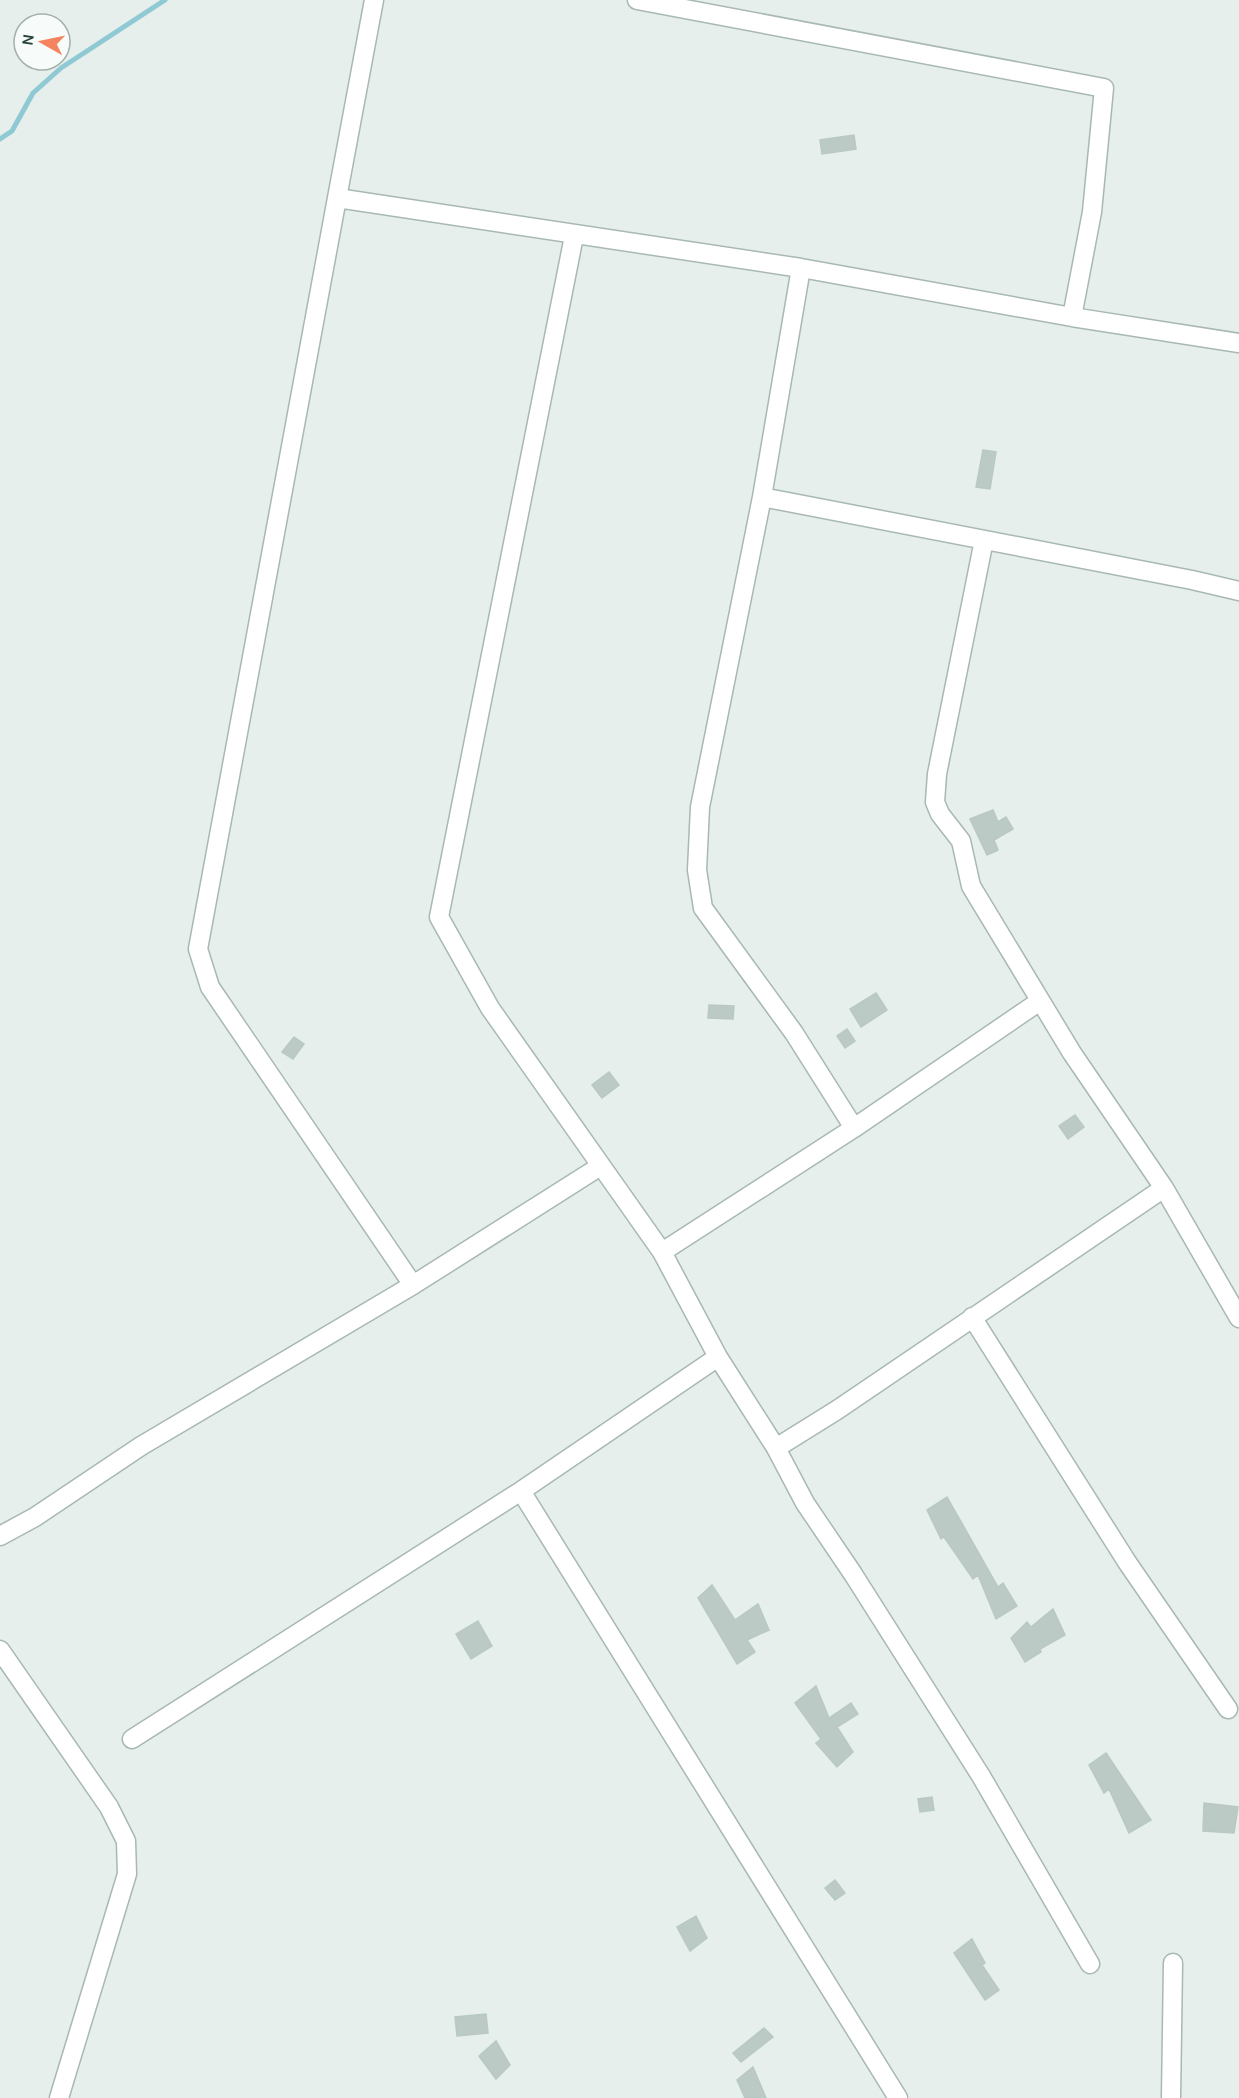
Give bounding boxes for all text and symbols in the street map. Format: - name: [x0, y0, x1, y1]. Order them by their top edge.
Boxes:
- north arrow: [12, 12, 72, 72]
- text: N: [17, 33, 38, 47]

